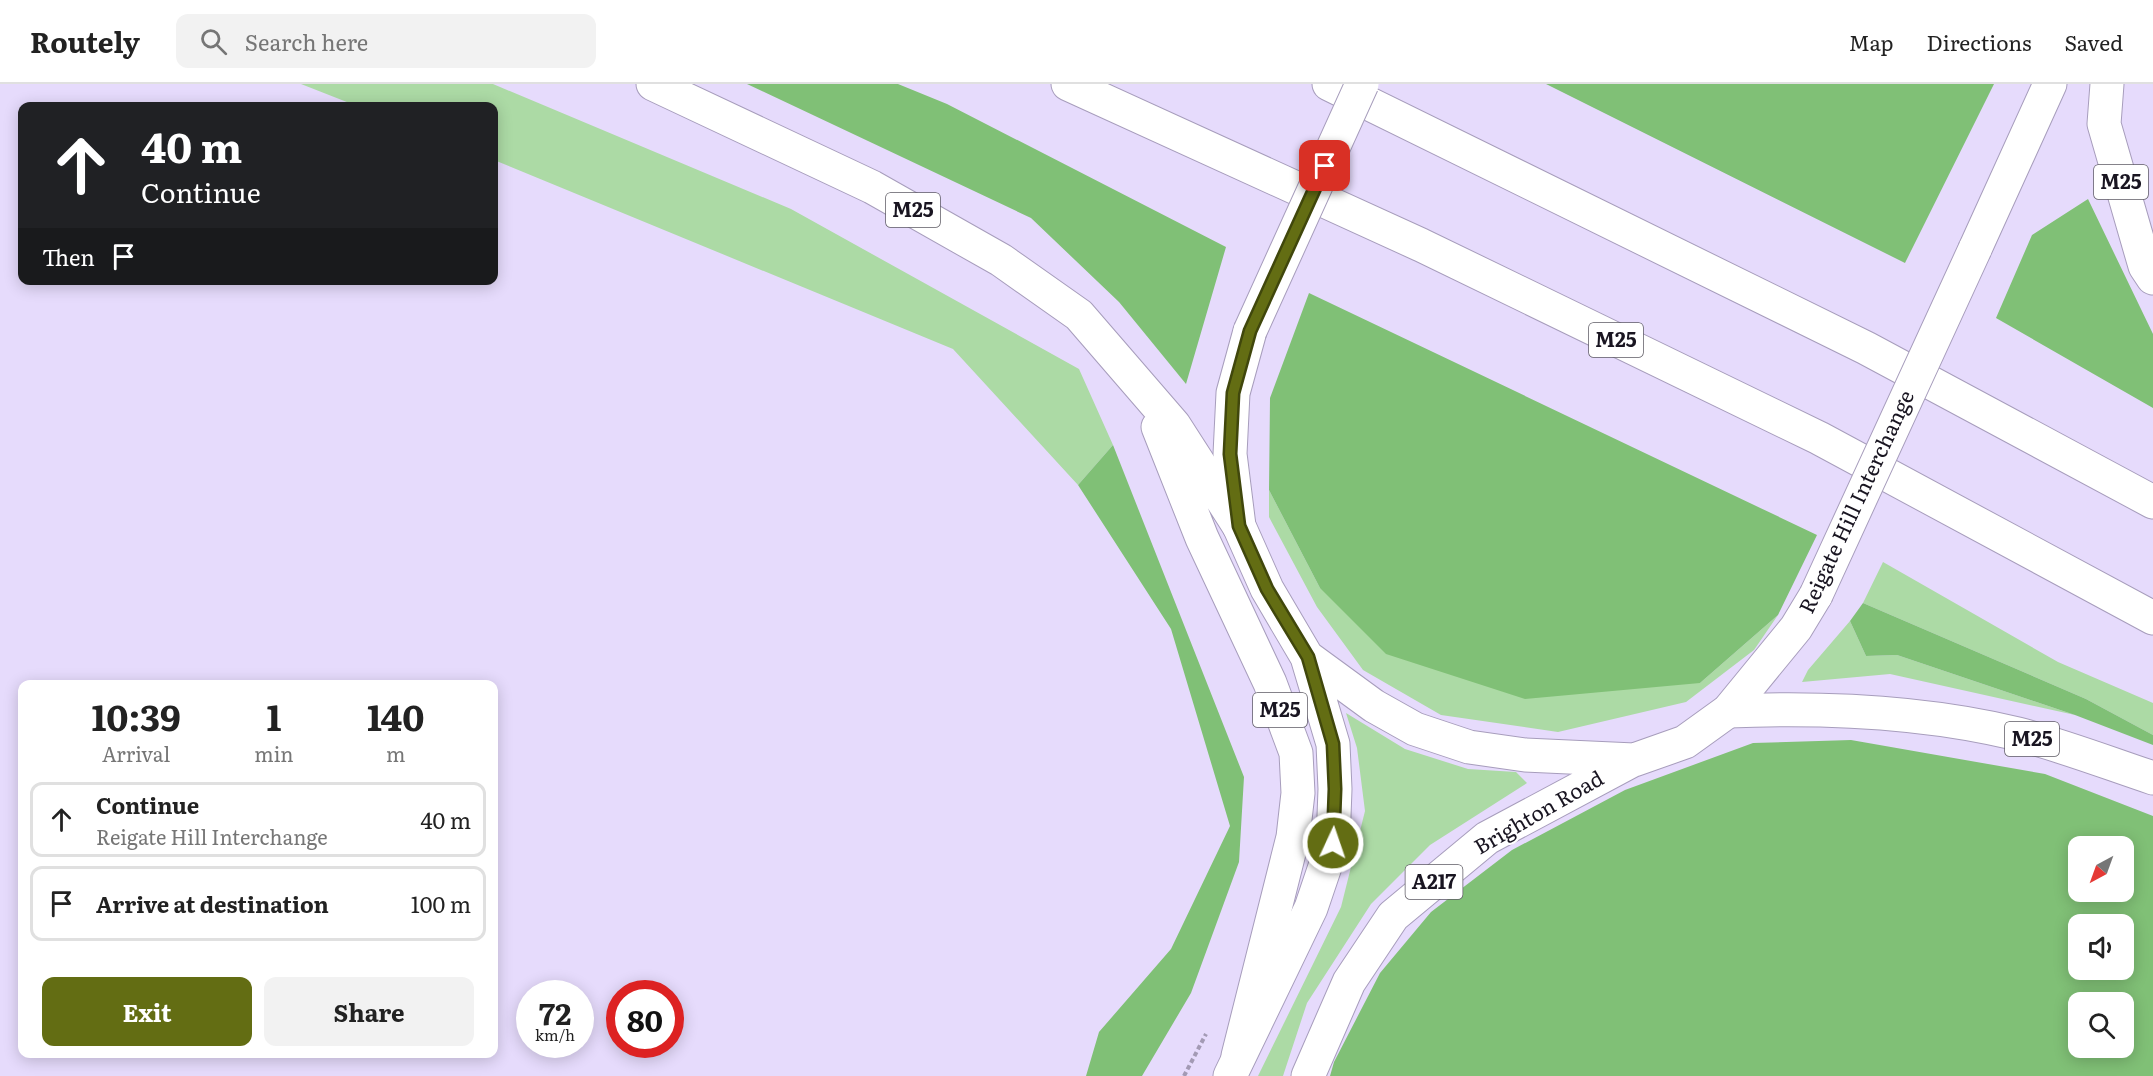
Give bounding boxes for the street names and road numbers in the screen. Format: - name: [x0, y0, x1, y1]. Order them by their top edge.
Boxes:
- road number: M25: [2094, 165, 2148, 199]
- road number: M25: [886, 193, 940, 227]
- road number: M25: [1589, 323, 1643, 357]
- street label: Reigate Hill Interchange: [1789, 384, 1920, 618]
- road number: M25: [1253, 693, 1307, 727]
- road number: M25: [2005, 722, 2059, 756]
- street label: Brighton Road: [1467, 761, 1608, 861]
- road number: A217: [1406, 865, 1462, 899]

